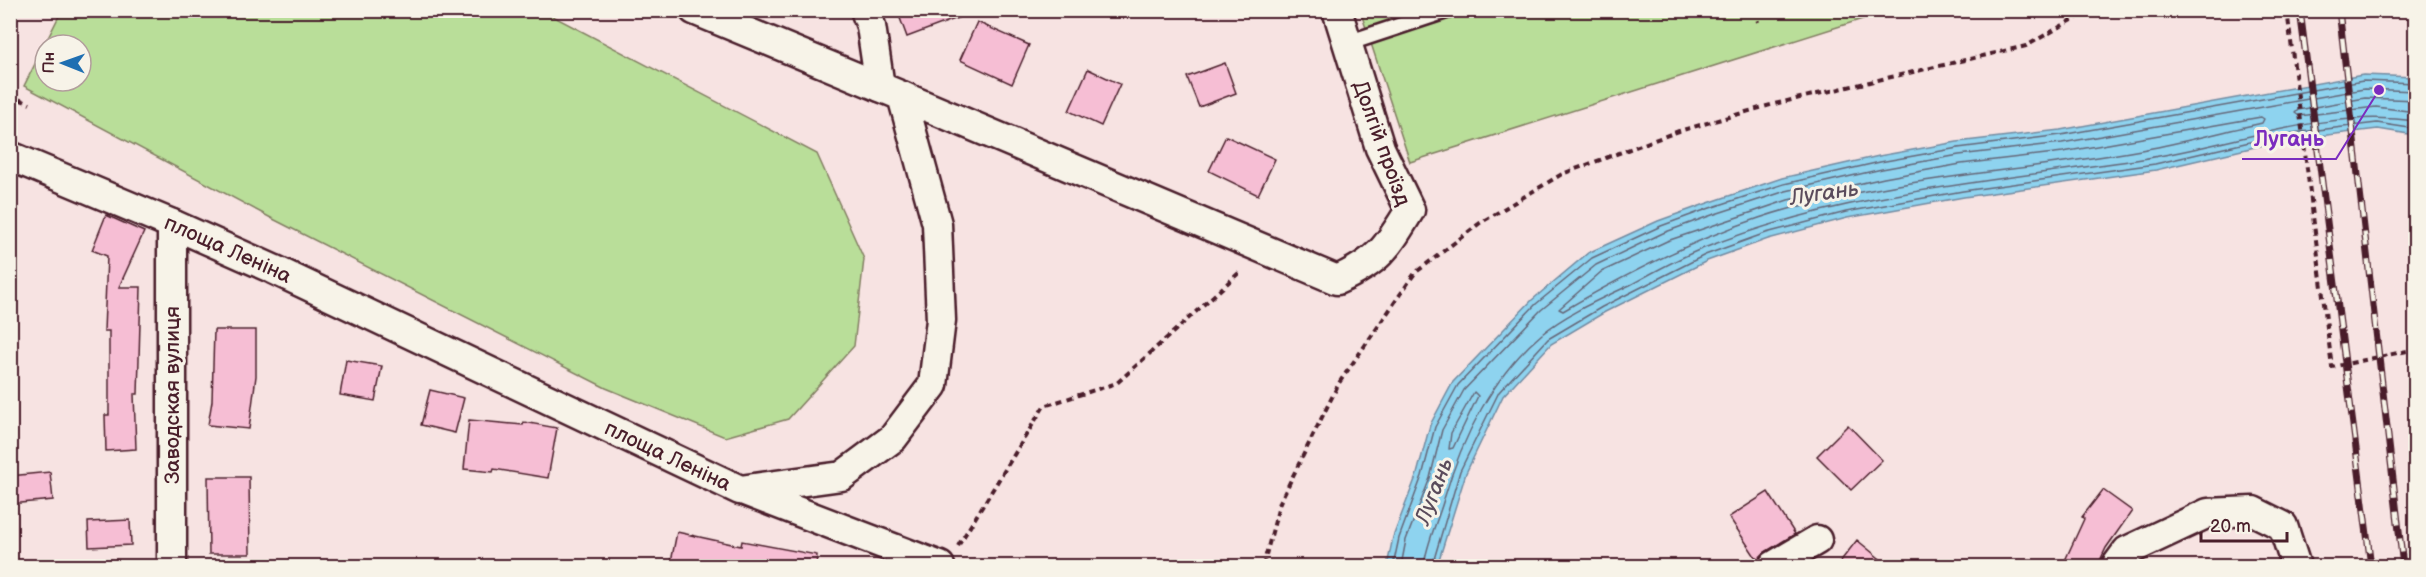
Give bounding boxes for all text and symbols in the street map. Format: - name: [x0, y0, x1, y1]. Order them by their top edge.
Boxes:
- north arrow: [33, 33, 93, 93]
- text: Пн: [40, 52, 59, 74]
- street label: Долгій проїзд: [1347, 77, 1416, 209]
- callout: Лугань: [2242, 119, 2336, 159]
- text: Лугань: [2253, 126, 2325, 153]
- water label: Лугань: [1786, 175, 1860, 212]
- street label: площа Леніна: [160, 210, 296, 289]
- street label: Заводская вулиця: [160, 306, 185, 484]
- street label: площа Леніна: [600, 416, 735, 497]
- water label: Лугань: [1409, 454, 1459, 531]
- scale bar: [2201, 505, 2286, 543]
- text: 20 m: [2210, 516, 2251, 537]

